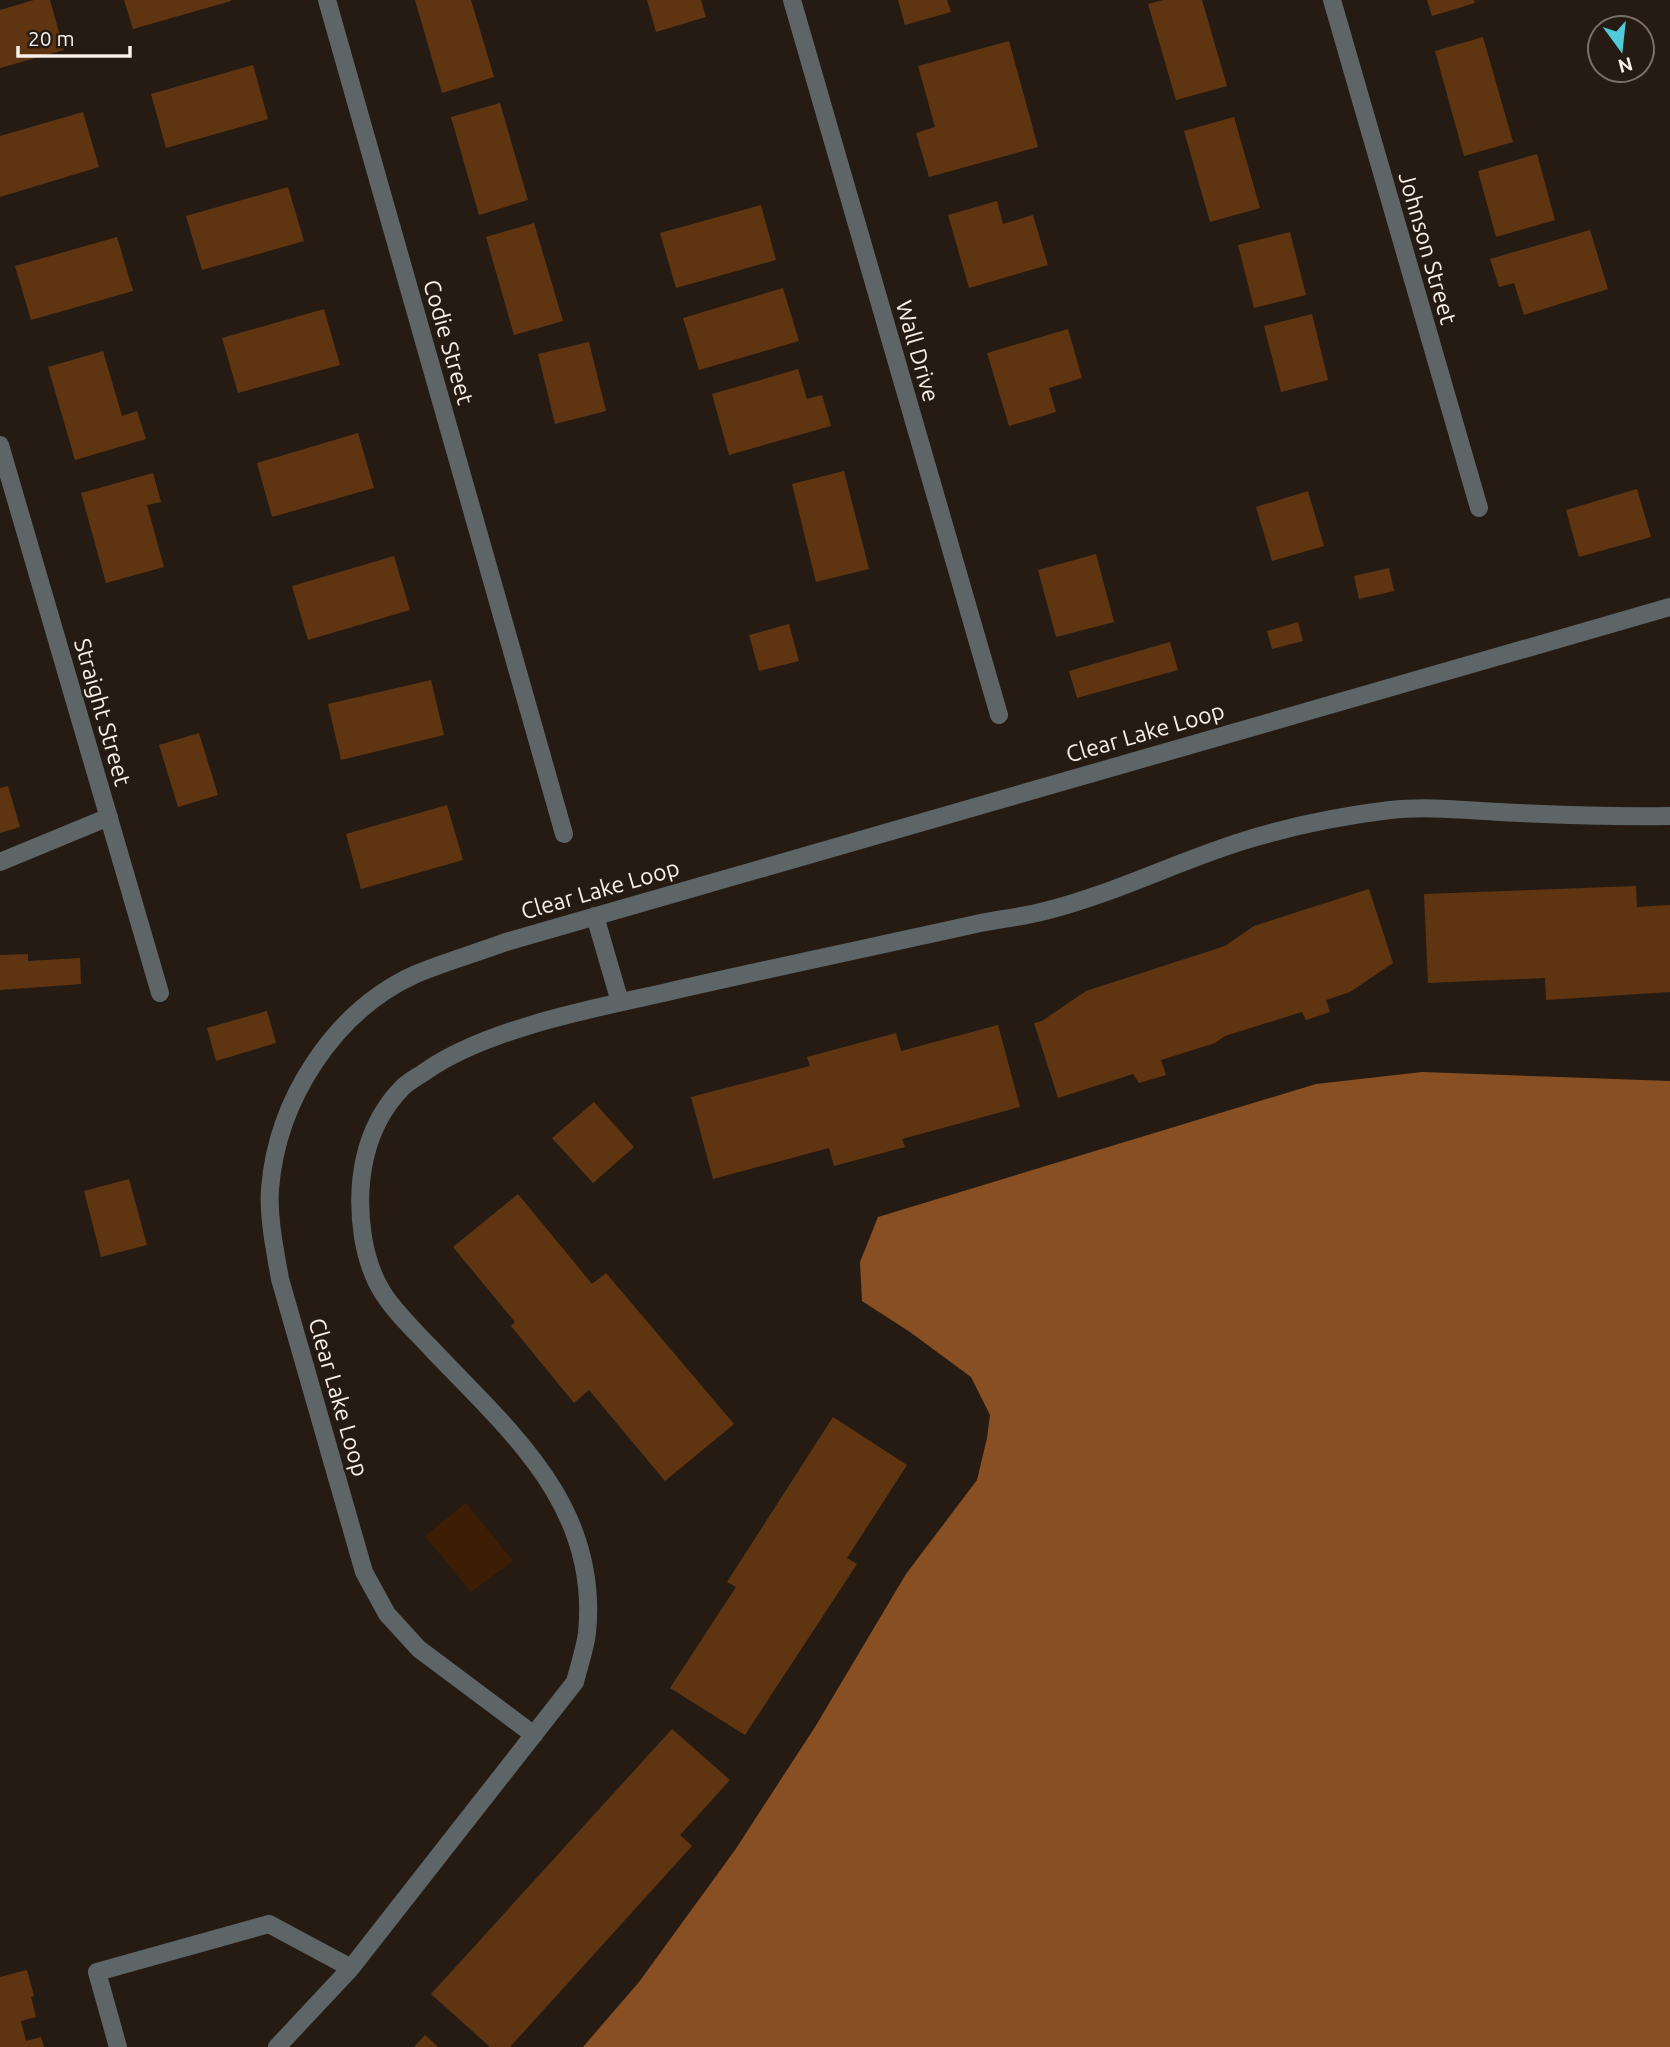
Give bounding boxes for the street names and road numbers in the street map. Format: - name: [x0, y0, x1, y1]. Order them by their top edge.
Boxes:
- street label: Johnson Street: [1394, 169, 1462, 327]
- street label: Codie Street: [419, 277, 479, 407]
- street label: Wall Drive: [892, 297, 944, 405]
- street label: Straight Street: [70, 635, 136, 789]
- street label: Clear Lake Loop: [1063, 697, 1227, 767]
- street label: Clear Lake Loop: [518, 854, 682, 924]
- street label: Clear Lake Loop: [304, 1315, 374, 1479]

